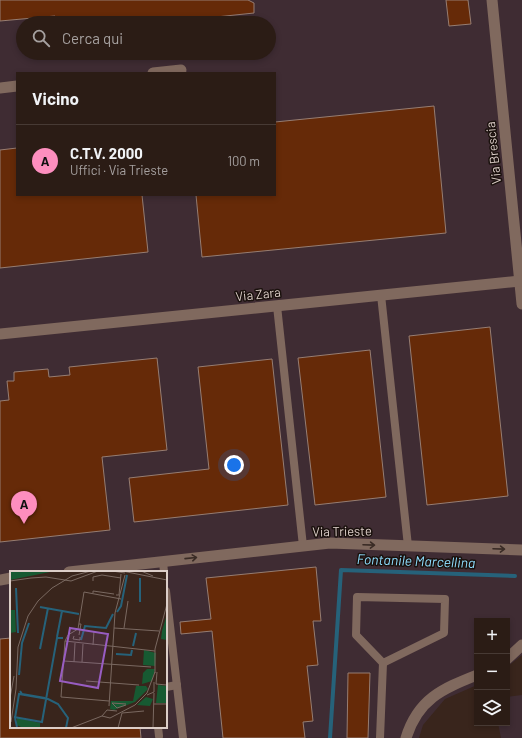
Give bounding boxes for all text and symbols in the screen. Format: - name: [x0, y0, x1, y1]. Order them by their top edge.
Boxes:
- search box: [16, 16, 276, 60]
- icon: search: [30, 27, 52, 49]
- text: Cerca qui: [62, 29, 123, 47]
- text: Vicino: [32, 88, 79, 108]
- street label: Via Brescia: [482, 121, 504, 185]
- text: C.T.V. 2000: [70, 144, 143, 162]
- text: A: [41, 153, 49, 169]
- text: 100 m: [227, 153, 260, 169]
- text: Uffici · Via Trieste: [70, 162, 168, 178]
- street label: Via Zara: [235, 284, 281, 304]
- your location: [224, 455, 244, 475]
- pin: A: [11, 491, 37, 524]
- street label: Via Trieste: [312, 522, 372, 540]
- one-way arrow: [362, 541, 375, 548]
- one-way arrow: [492, 545, 505, 553]
- water label: Fontanile Marcellina: [356, 550, 476, 571]
- one-way arrow: [184, 555, 197, 562]
- inset map: [10, 571, 167, 728]
- map controls: [474, 618, 510, 726]
- button: +: [474, 618, 510, 654]
- button: −: [474, 654, 510, 690]
- button: layers: [474, 690, 510, 726]

